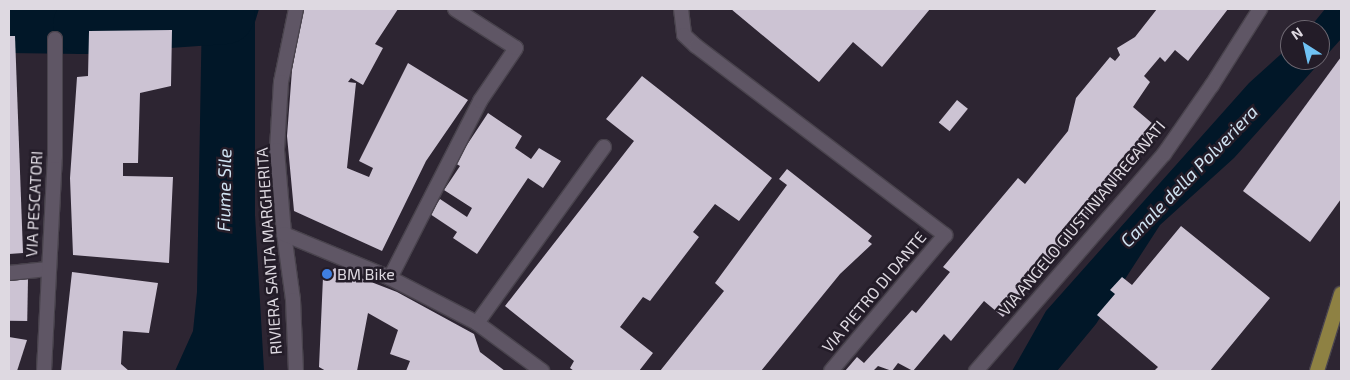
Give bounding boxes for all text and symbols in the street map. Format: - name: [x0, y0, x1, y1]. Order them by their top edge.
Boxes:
- north arrow: [1280, 20, 1330, 70]
- text: N: [1288, 23, 1306, 43]
- water label: Canale della Polveriera: [1116, 101, 1262, 251]
- street label: VIA ANGELO GIUSTINIAN RECANATI: [995, 116, 1169, 320]
- street label: RIVIERA SANTA MARGHERITA: [252, 146, 286, 356]
- water label: Fiume Sile: [212, 148, 236, 232]
- street label: VIA PESCATORI: [22, 150, 46, 258]
- street label: VIA PIETRO DI DANTE: [818, 228, 930, 356]
- place label: BM Bike: [337, 264, 395, 284]
- marker: BM Bike: [321, 268, 333, 280]

